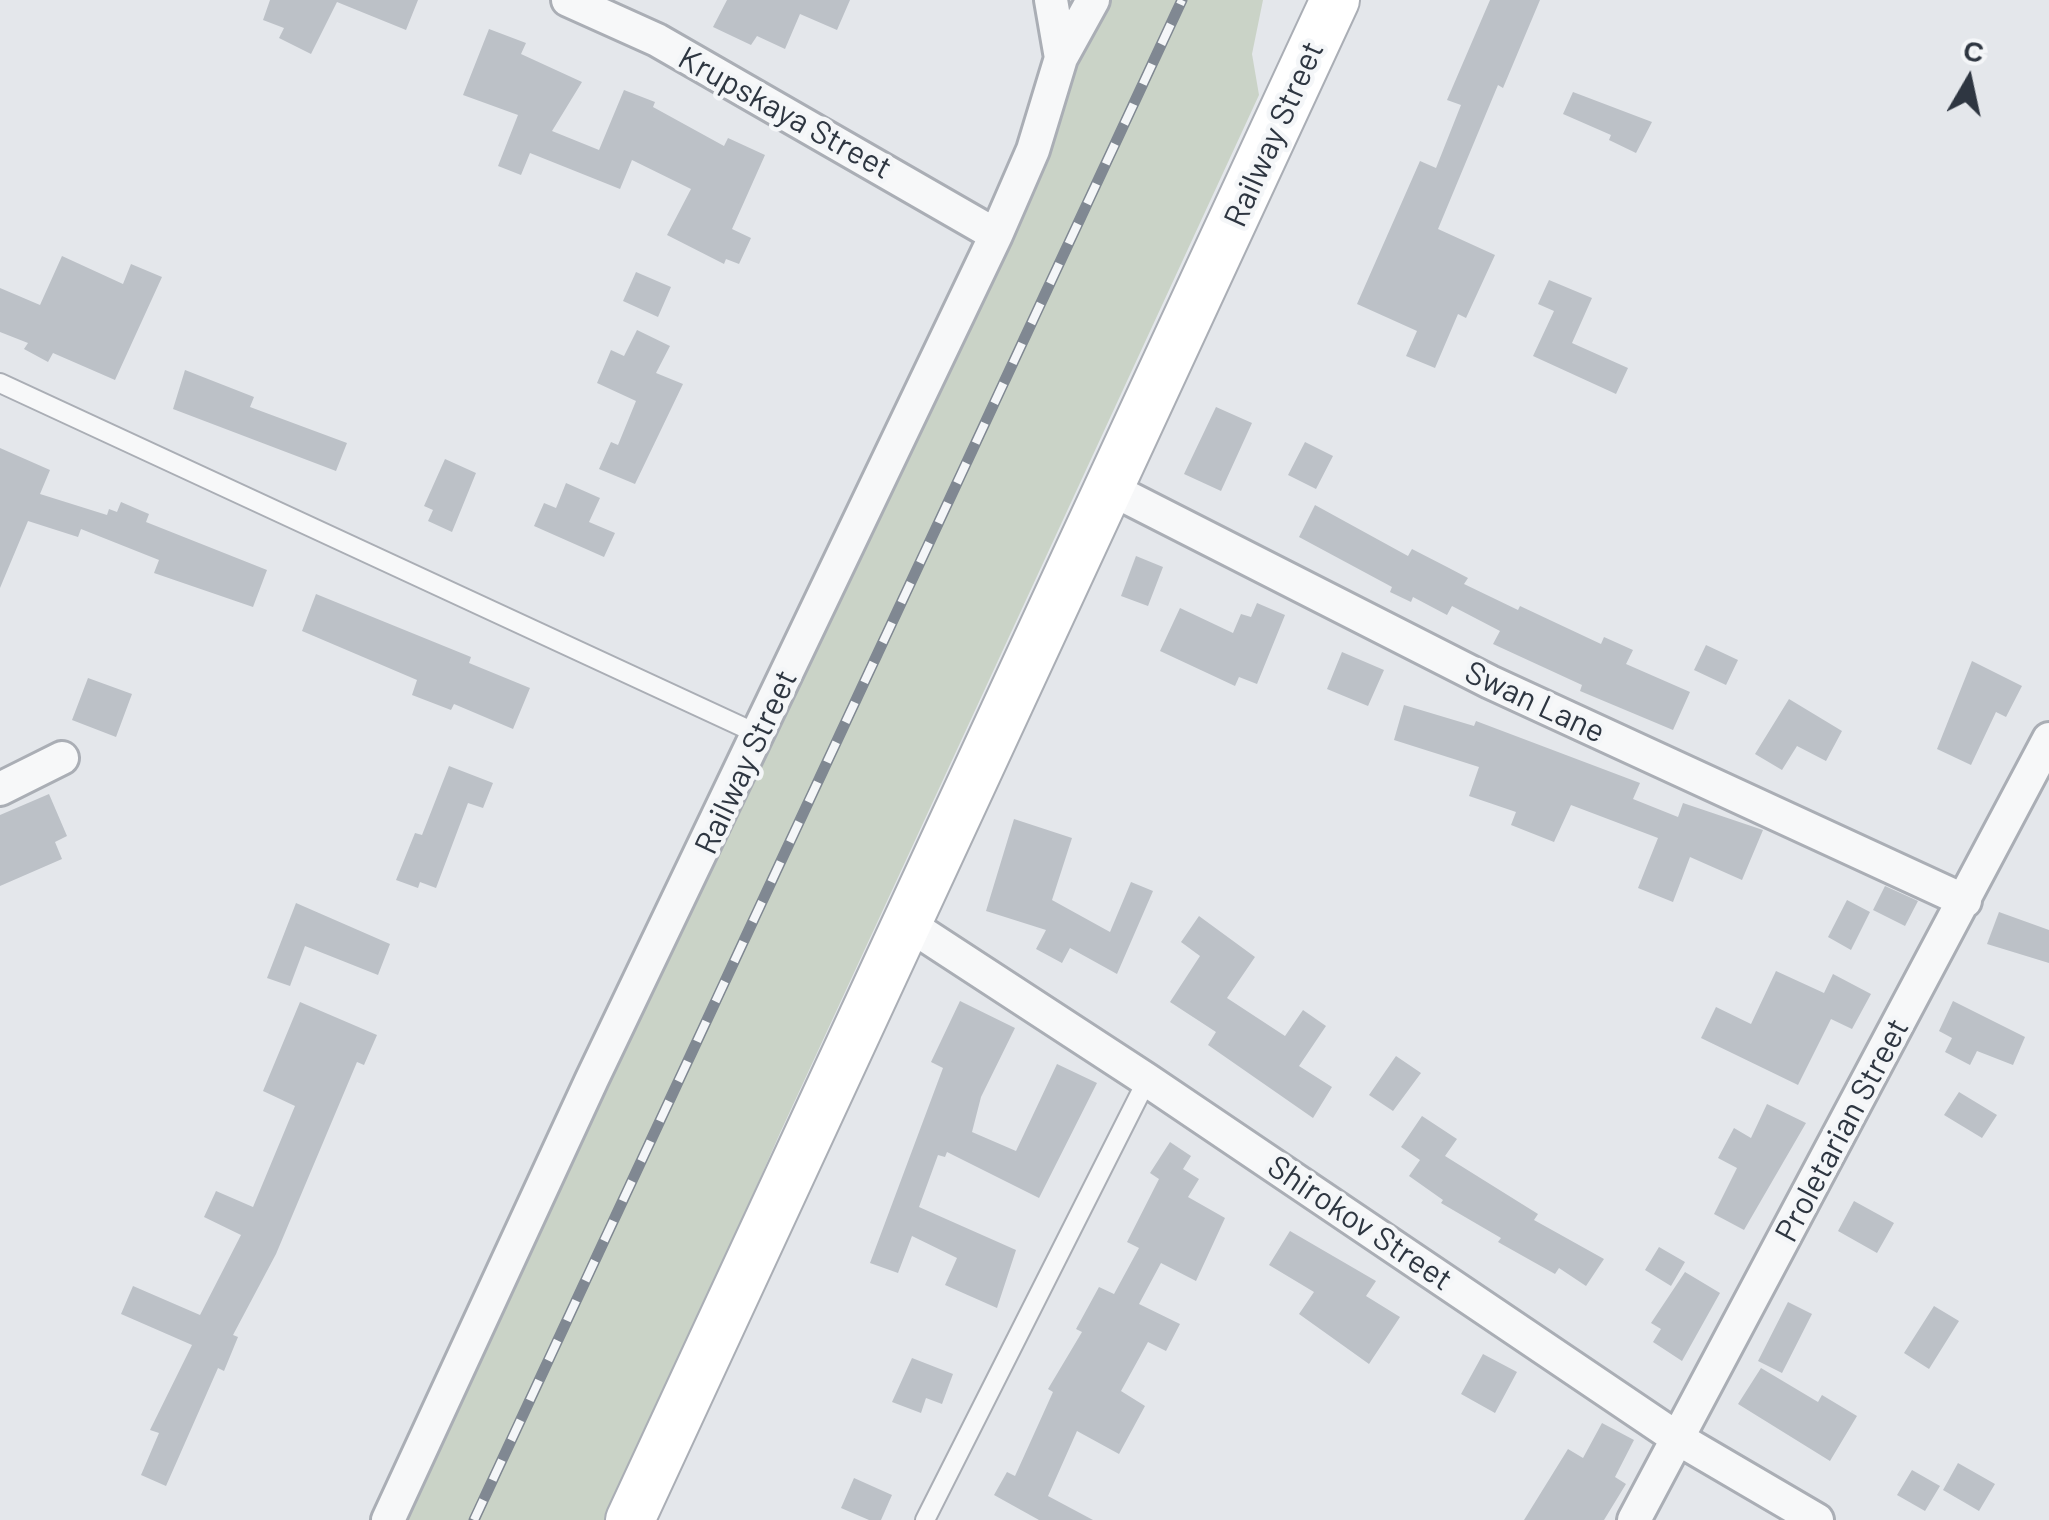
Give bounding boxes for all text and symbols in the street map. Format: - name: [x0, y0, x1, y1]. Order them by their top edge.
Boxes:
- north arrow: [1919, 30, 2019, 130]
- text: С: [1961, 32, 1986, 69]
- street label: Railway Street: [1216, 35, 1332, 233]
- street label: Krupskaya Street: [672, 39, 898, 187]
- street label: Swan Lane: [1459, 653, 1611, 751]
- street label: Railway Street: [687, 664, 805, 860]
- street label: Proletarian Street: [1767, 1012, 1917, 1248]
- street label: Shirokov Street: [1260, 1147, 1460, 1299]

